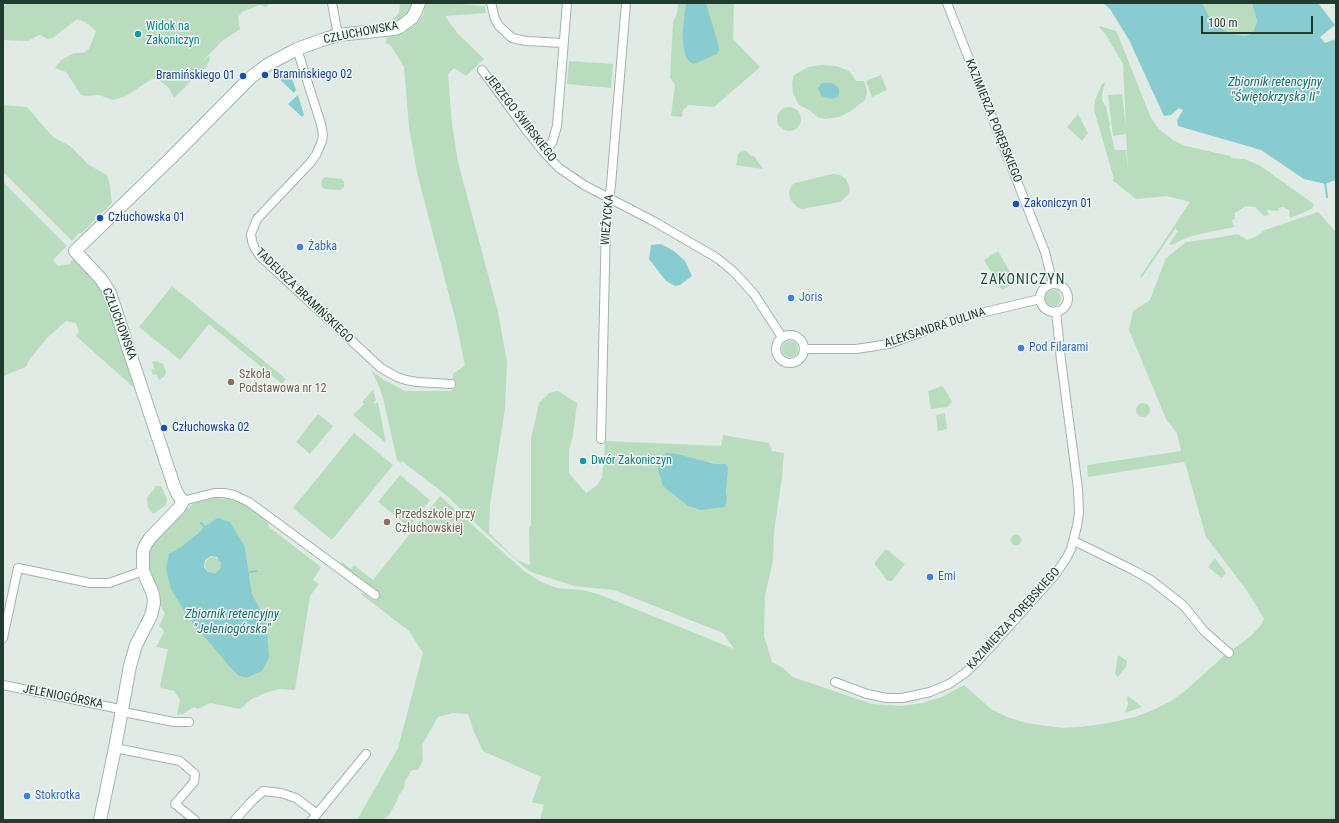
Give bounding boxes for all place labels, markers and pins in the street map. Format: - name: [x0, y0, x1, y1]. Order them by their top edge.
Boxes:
- place label: Widok na Zakoniczyn: [146, 20, 200, 48]
- marker: Widok na Zakoniczyn: [133, 29, 143, 39]
- place label: Bramińskiego 02: [273, 68, 352, 82]
- place label: Bramińskiego 01: [156, 69, 235, 83]
- marker: Bramińskiego 02: [260, 70, 270, 80]
- marker: Bramińskiego 01: [238, 71, 248, 81]
- place label: Zakoniczyn 01: [1024, 197, 1092, 211]
- marker: Zakoniczyn 01: [1011, 199, 1021, 209]
- place label: Człuchowska 01: [108, 211, 185, 225]
- marker: Człuchowska 01: [95, 213, 105, 223]
- place label: Żabka: [308, 240, 337, 254]
- marker: Żabka: [295, 242, 305, 252]
- place label: Joris: [799, 291, 823, 305]
- marker: Joris: [786, 293, 796, 303]
- place label: Pod Filarami: [1029, 341, 1088, 355]
- marker: Pod Filarami: [1016, 343, 1026, 353]
- place label: Szkoła Podstawowa nr 12: [239, 368, 327, 396]
- marker: Szkoła Podstawowa nr 12: [226, 377, 236, 387]
- place label: Człuchowska 02: [172, 421, 249, 435]
- marker: Człuchowska 02: [159, 423, 169, 433]
- place label: Dwór Zakoniczyn: [591, 454, 672, 468]
- marker: Dwór Zakoniczyn: [578, 456, 588, 466]
- place label: Przedszkole przy Człuchowskiej: [395, 508, 475, 536]
- marker: Przedszkole przy Człuchowskiej: [382, 517, 392, 527]
- place label: Emi: [938, 570, 956, 584]
- marker: Emi: [925, 572, 935, 582]
- place label: Stokrotka: [35, 789, 80, 803]
- marker: Stokrotka: [22, 791, 32, 801]

